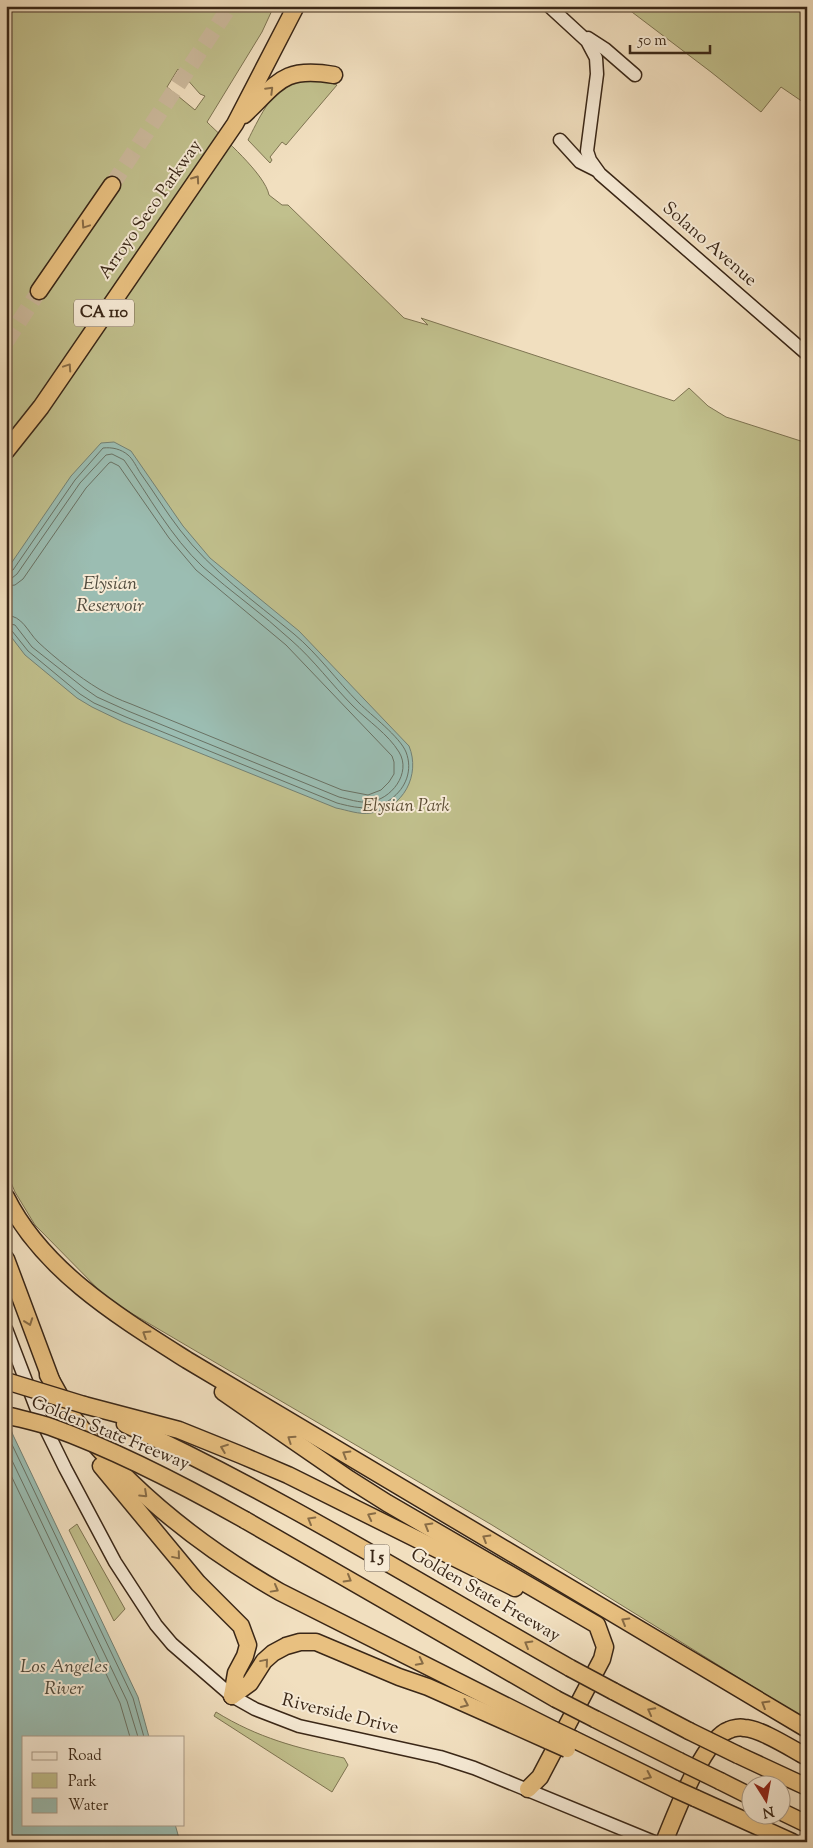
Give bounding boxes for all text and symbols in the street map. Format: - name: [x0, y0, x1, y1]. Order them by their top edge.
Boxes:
- scale bar: [630, 22, 710, 54]
- text: 50 m: [637, 31, 667, 52]
- one-way arrow: [264, 87, 273, 96]
- street label: Arroyo Seco Parkway: [93, 135, 209, 285]
- one-way arrow: [190, 175, 199, 185]
- street label: Solano Avenue: [656, 196, 762, 294]
- one-way arrow: [81, 220, 91, 229]
- road number: CA 110: [74, 300, 134, 326]
- one-way arrow: [62, 363, 71, 372]
- water label: Elysian Reservoir: [76, 571, 144, 620]
- park label: Elysian Park: [362, 794, 450, 820]
- one-way arrow: [22, 1317, 33, 1326]
- one-way arrow: [142, 1331, 151, 1340]
- street label: Golden State Freeway: [27, 1390, 193, 1478]
- one-way arrow: [287, 1436, 297, 1445]
- one-way arrow: [220, 1444, 229, 1454]
- one-way arrow: [343, 1451, 352, 1461]
- one-way arrow: [138, 1488, 147, 1497]
- one-way arrow: [367, 1512, 376, 1522]
- one-way arrow: [308, 1516, 317, 1526]
- one-way arrow: [424, 1523, 433, 1533]
- one-way arrow: [482, 1534, 491, 1544]
- street label: Golden State Freeway: [405, 1542, 565, 1650]
- road number: I 5: [364, 1545, 390, 1572]
- one-way arrow: [171, 1551, 180, 1560]
- one-way arrow: [342, 1573, 351, 1583]
- one-way arrow: [270, 1583, 279, 1593]
- one-way arrow: [622, 1617, 631, 1627]
- one-way arrow: [524, 1641, 533, 1651]
- water label: Los Angeles River: [20, 1654, 108, 1703]
- one-way arrow: [415, 1656, 424, 1666]
- one-way arrow: [260, 1658, 269, 1667]
- street label: Riverside Drive: [279, 1688, 401, 1742]
- one-way arrow: [460, 1698, 469, 1708]
- one-way arrow: [761, 1701, 770, 1711]
- one-way arrow: [648, 1707, 657, 1717]
- legend: [22, 1736, 185, 1826]
- text: Road: [68, 1746, 102, 1767]
- one-way arrow: [643, 1770, 652, 1781]
- text: Park: [68, 1772, 97, 1793]
- north arrow: [740, 1776, 790, 1826]
- text: Water: [68, 1796, 109, 1817]
- text: N: [761, 1800, 775, 1822]

